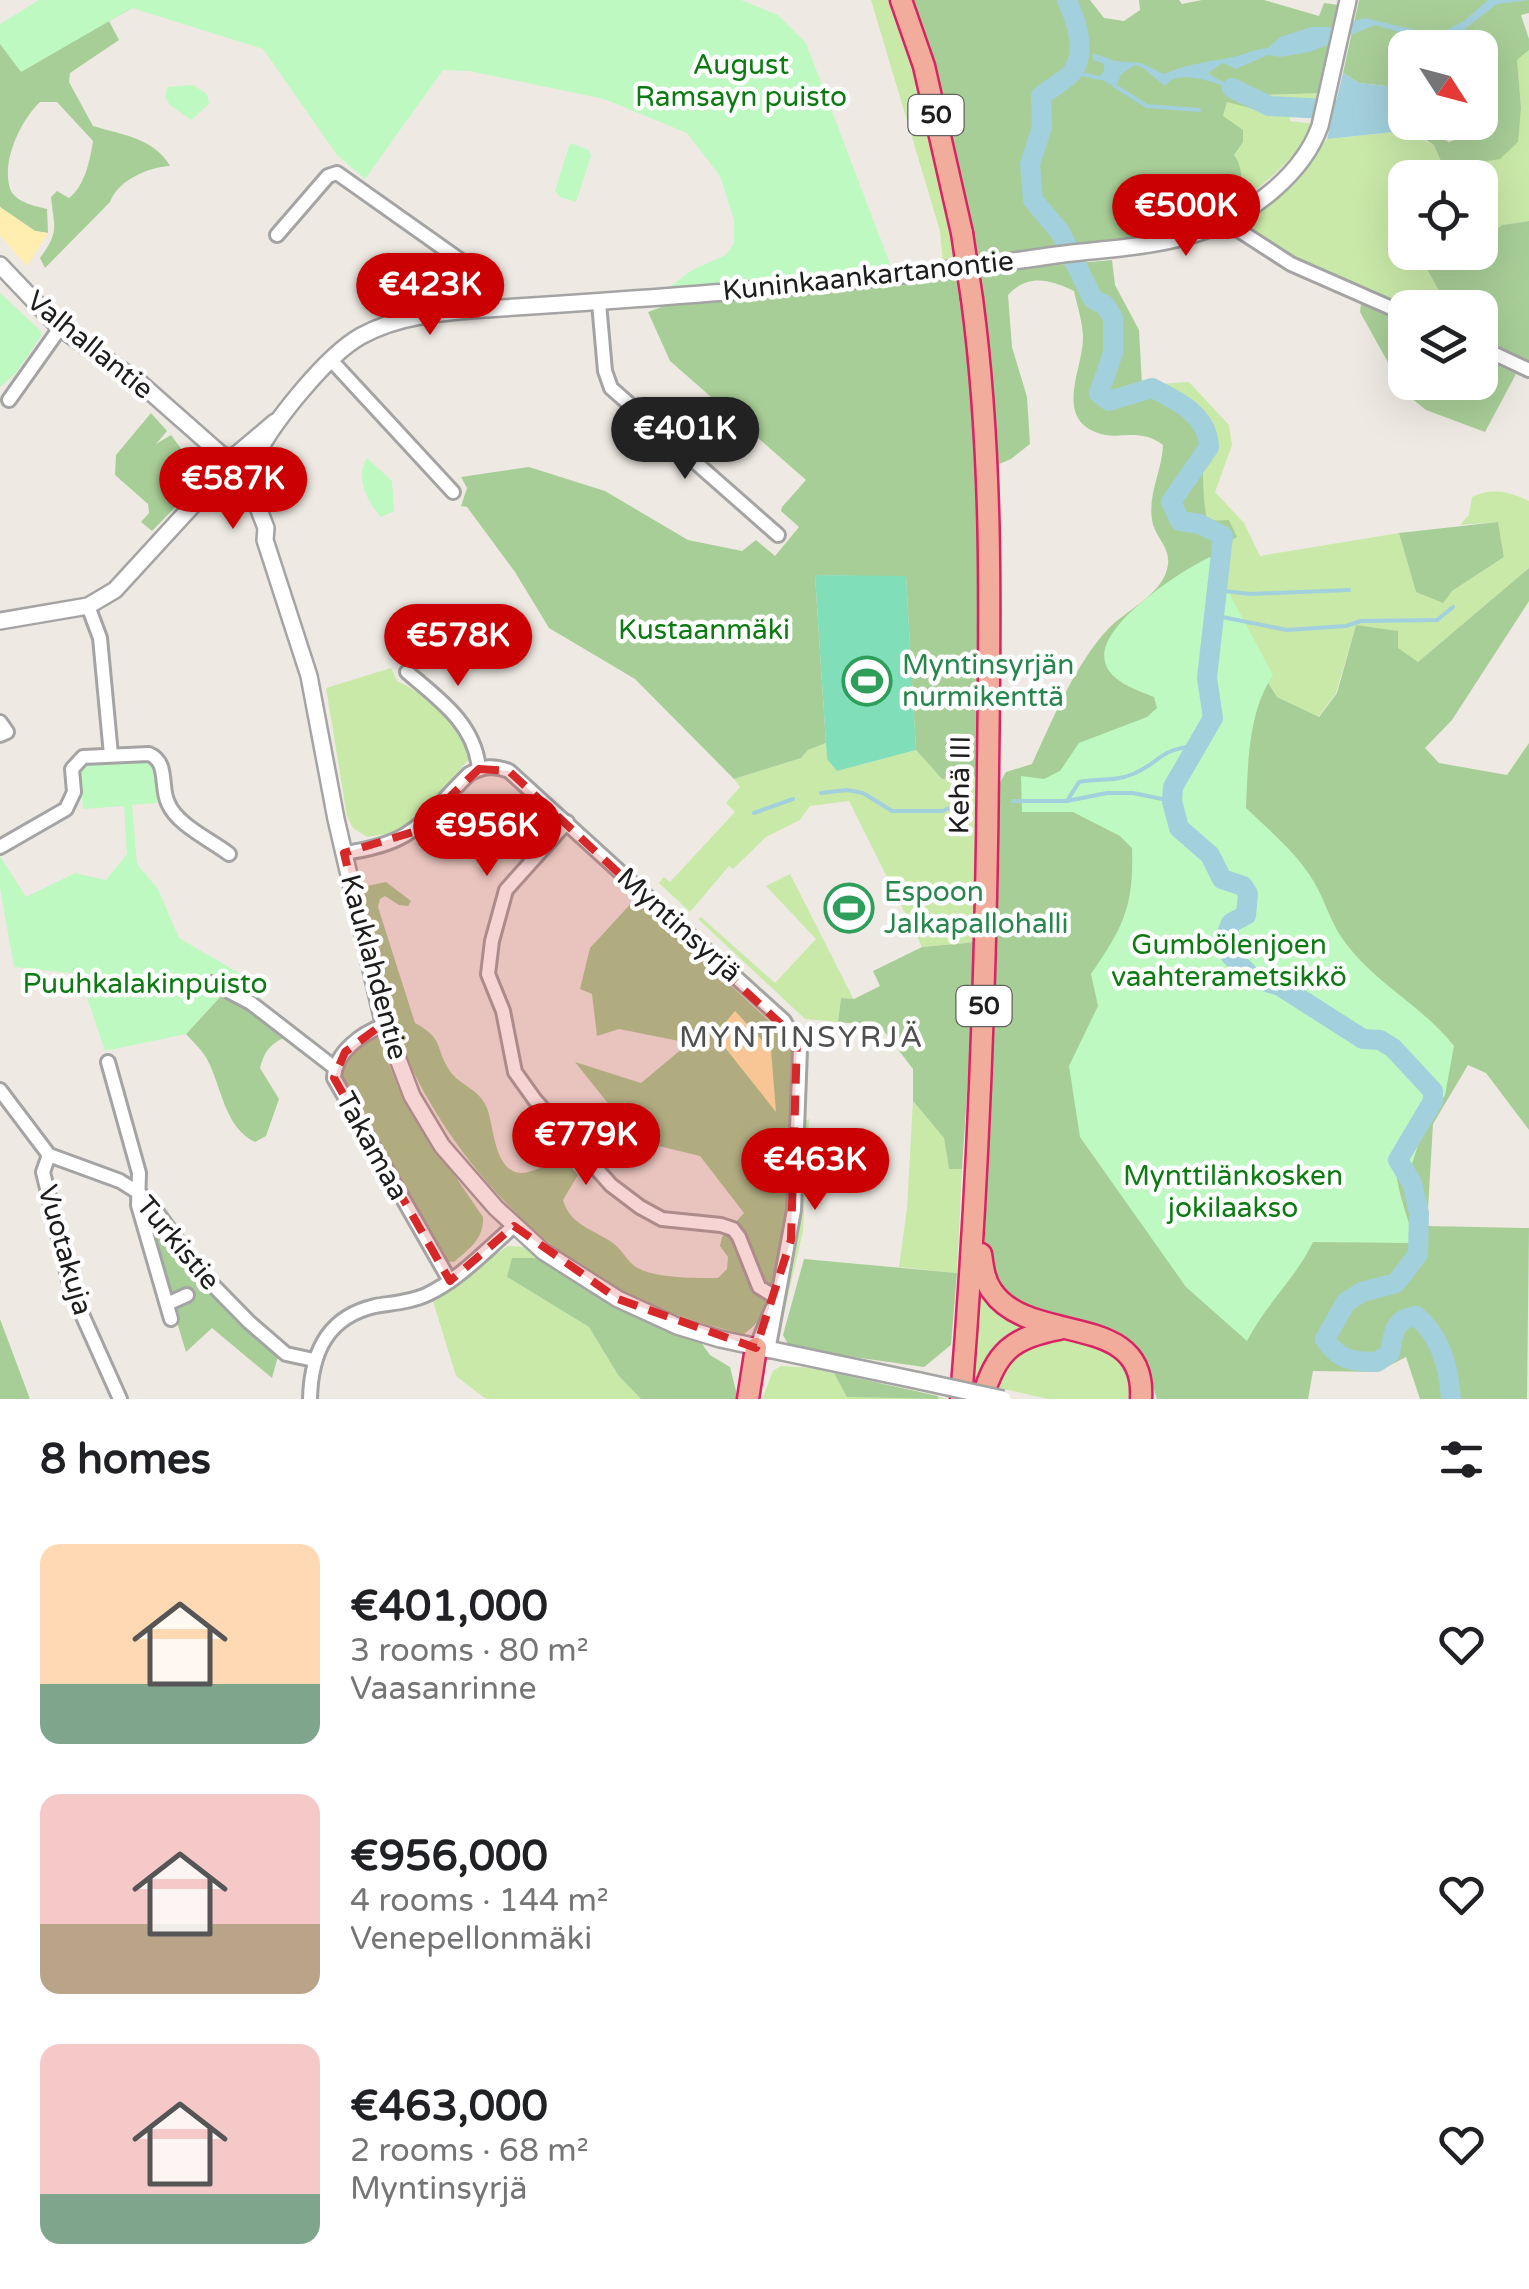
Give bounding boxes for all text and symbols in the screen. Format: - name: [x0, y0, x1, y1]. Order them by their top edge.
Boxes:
- north arrow: [1388, 30, 1498, 140]
- map controls: [1388, 30, 1498, 400]
- park label: August Ramsayn puisto: [635, 48, 847, 114]
- road number: 50: [908, 95, 964, 135]
- button: locate: [1388, 160, 1498, 270]
- pin: €500K: [1116, 174, 1256, 259]
- text: €500K: [1134, 187, 1238, 225]
- street label: Kuninkaankartanontie: [721, 244, 1015, 308]
- pin: €423K: [360, 253, 500, 338]
- text: €423K: [378, 266, 482, 304]
- street label: Valhallantie: [20, 284, 160, 406]
- button: layers: [1388, 290, 1498, 400]
- pin: €401K: [615, 397, 755, 482]
- text: €401K: [633, 410, 737, 448]
- pin: €587K: [163, 447, 303, 532]
- text: €587K: [181, 460, 285, 498]
- pin: €578K: [388, 604, 528, 689]
- park label: Kustaanmäki: [618, 613, 790, 647]
- text: €578K: [406, 617, 510, 655]
- place label: Myntinsyrjän nurmikenttä: [902, 648, 1074, 714]
- sports icon: Myntinsyrjän nurmikenttä: [841, 655, 893, 707]
- street label: Kehä III: [942, 735, 978, 835]
- pin: €956K: [417, 794, 557, 879]
- text: €956K: [435, 807, 539, 845]
- street label: Myntinsyrjä: [610, 860, 748, 990]
- street label: Kauklahdentie: [333, 871, 415, 1063]
- place label: Espoon Jalkapallohalli: [884, 875, 1069, 941]
- sports icon: Espoon Jalkapallohalli: [823, 882, 875, 934]
- park label: Gumbölenjoen vaahterametsikkö: [1111, 928, 1347, 994]
- park label: Puuhkalakinpuisto: [22, 967, 268, 1001]
- road number: 50: [956, 986, 1012, 1026]
- district label: MYNTINSYRJÄ: [679, 1019, 925, 1056]
- street label: Takamaa: [328, 1086, 416, 1206]
- pin: €779K: [516, 1103, 656, 1188]
- text: €779K: [534, 1116, 638, 1154]
- pin: €463K: [745, 1128, 885, 1213]
- text: €463K: [763, 1141, 867, 1179]
- park label: Mynttilänkosken jokilaakso: [1123, 1159, 1343, 1225]
- street label: Vuotakuja: [30, 1181, 100, 1319]
- street label: Turkistie: [129, 1189, 227, 1297]
- icon: filters: [1434, 1432, 1489, 1487]
- text: 8 homes: [40, 1434, 211, 1485]
- text: €401,000: [350, 1581, 548, 1632]
- icon: home: [120, 1584, 240, 1704]
- icon: heart: [1434, 1617, 1489, 1672]
- text: 3 rooms · 80 m²: [350, 1632, 589, 1670]
- text: Vaasanrinne: [350, 1670, 537, 1708]
- text: €956,000: [350, 1831, 548, 1882]
- icon: home: [120, 1834, 240, 1954]
- icon: heart: [1434, 1867, 1489, 1922]
- text: 4 rooms · 144 m²: [350, 1882, 609, 1920]
- text: Venepellonmäki: [350, 1920, 592, 1958]
- text: €463,000: [350, 2081, 548, 2132]
- icon: home: [120, 2084, 240, 2204]
- icon: heart: [1434, 2117, 1489, 2172]
- text: 2 rooms · 68 m²: [350, 2132, 589, 2170]
- text: Myntinsyrjä: [350, 2170, 527, 2208]

